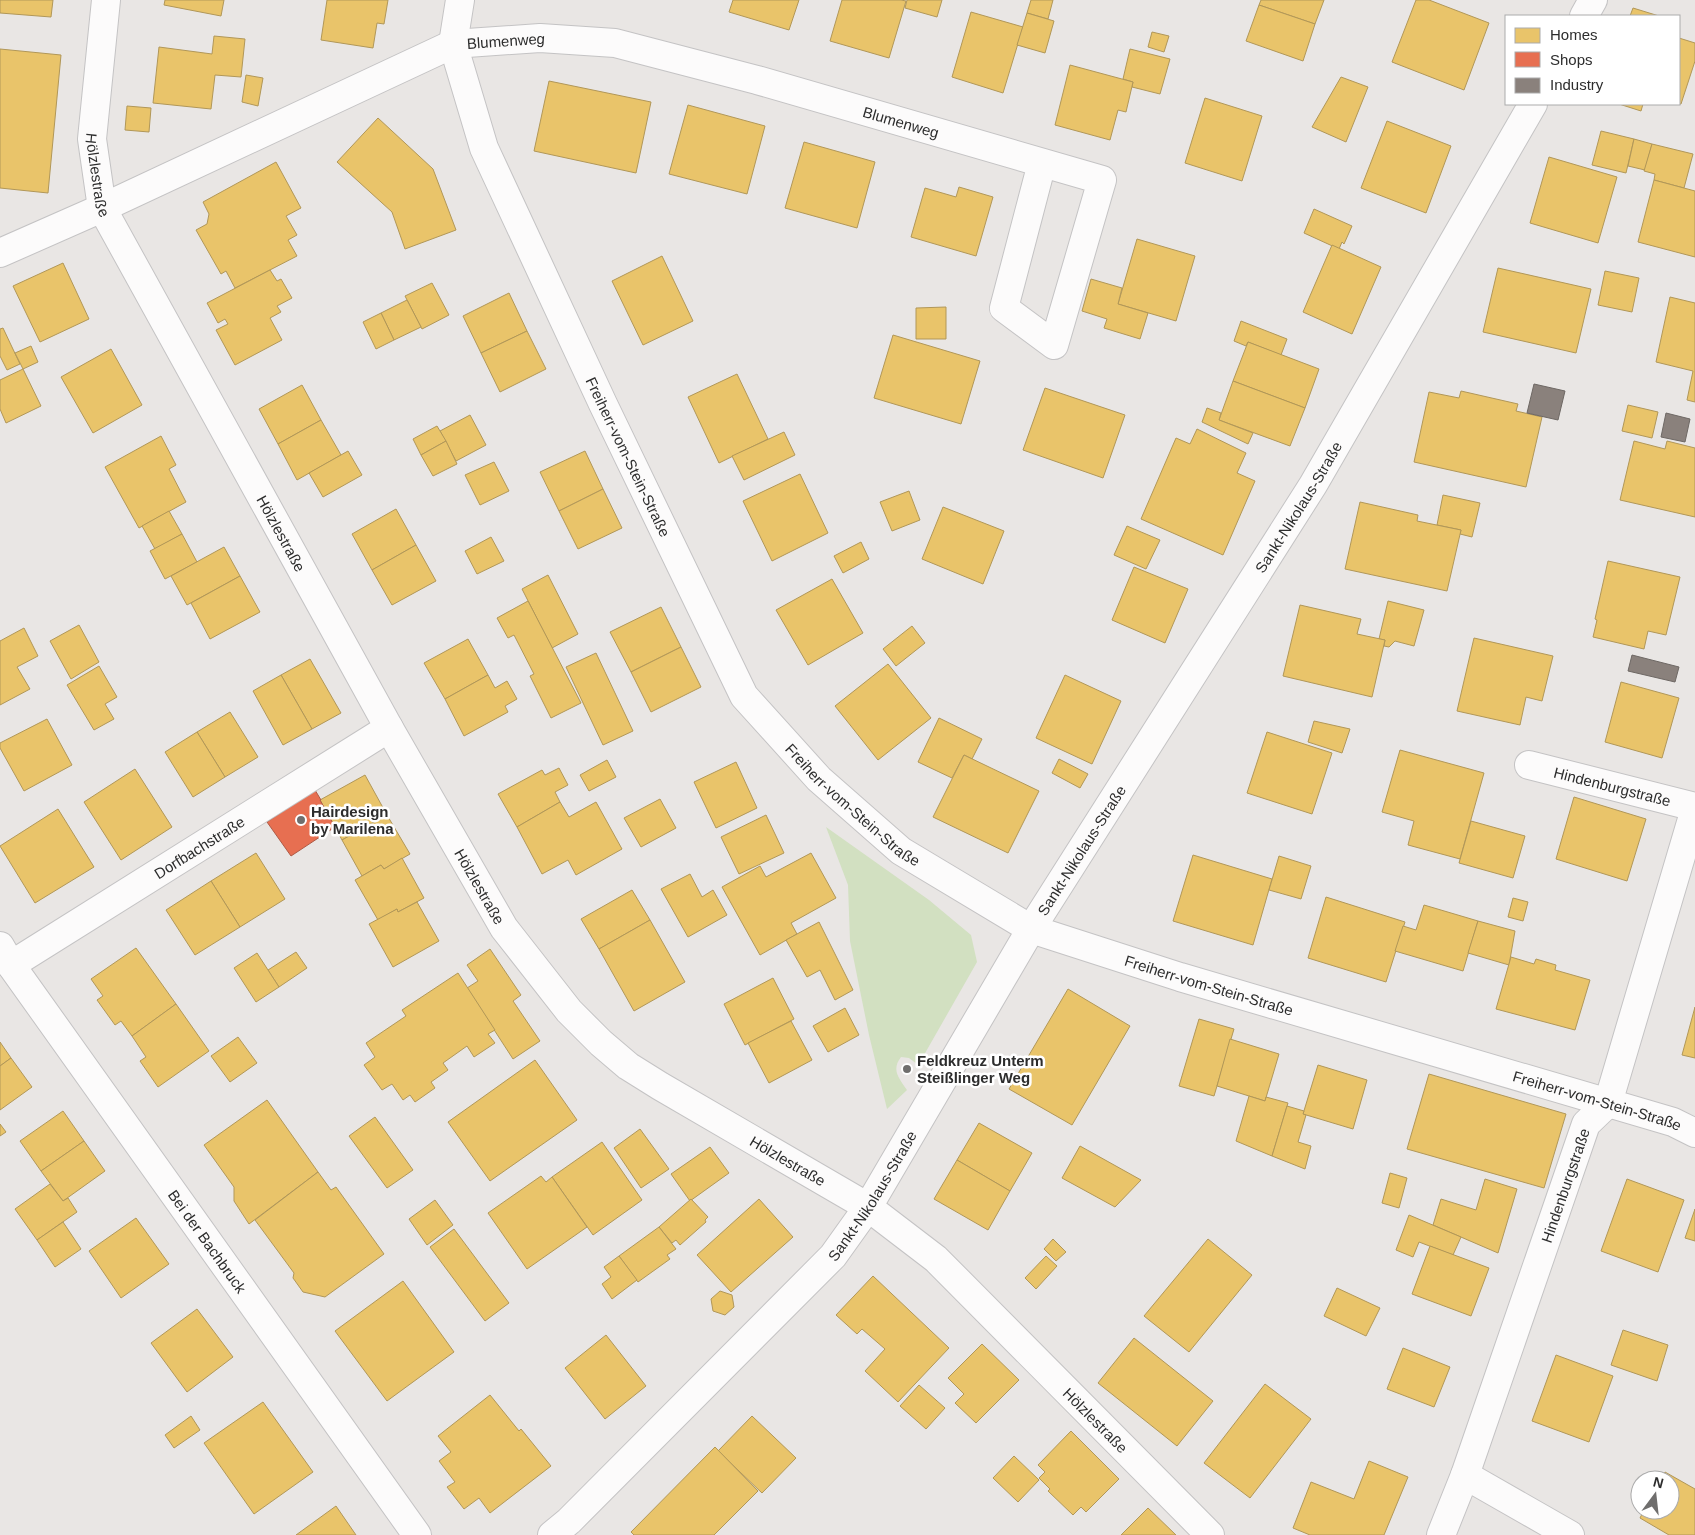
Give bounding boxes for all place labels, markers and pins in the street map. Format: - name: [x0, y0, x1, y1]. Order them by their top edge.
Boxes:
- place label: Hairdesign by Marilena: [311, 803, 394, 837]
- marker: Hairdesign by Marilena: [295, 814, 307, 826]
- place label: Feldkreuz Unterm Steißlinger Weg: [917, 1052, 1044, 1086]
- marker: Feldkreuz Unterm Steißlinger Weg: [901, 1063, 913, 1075]

